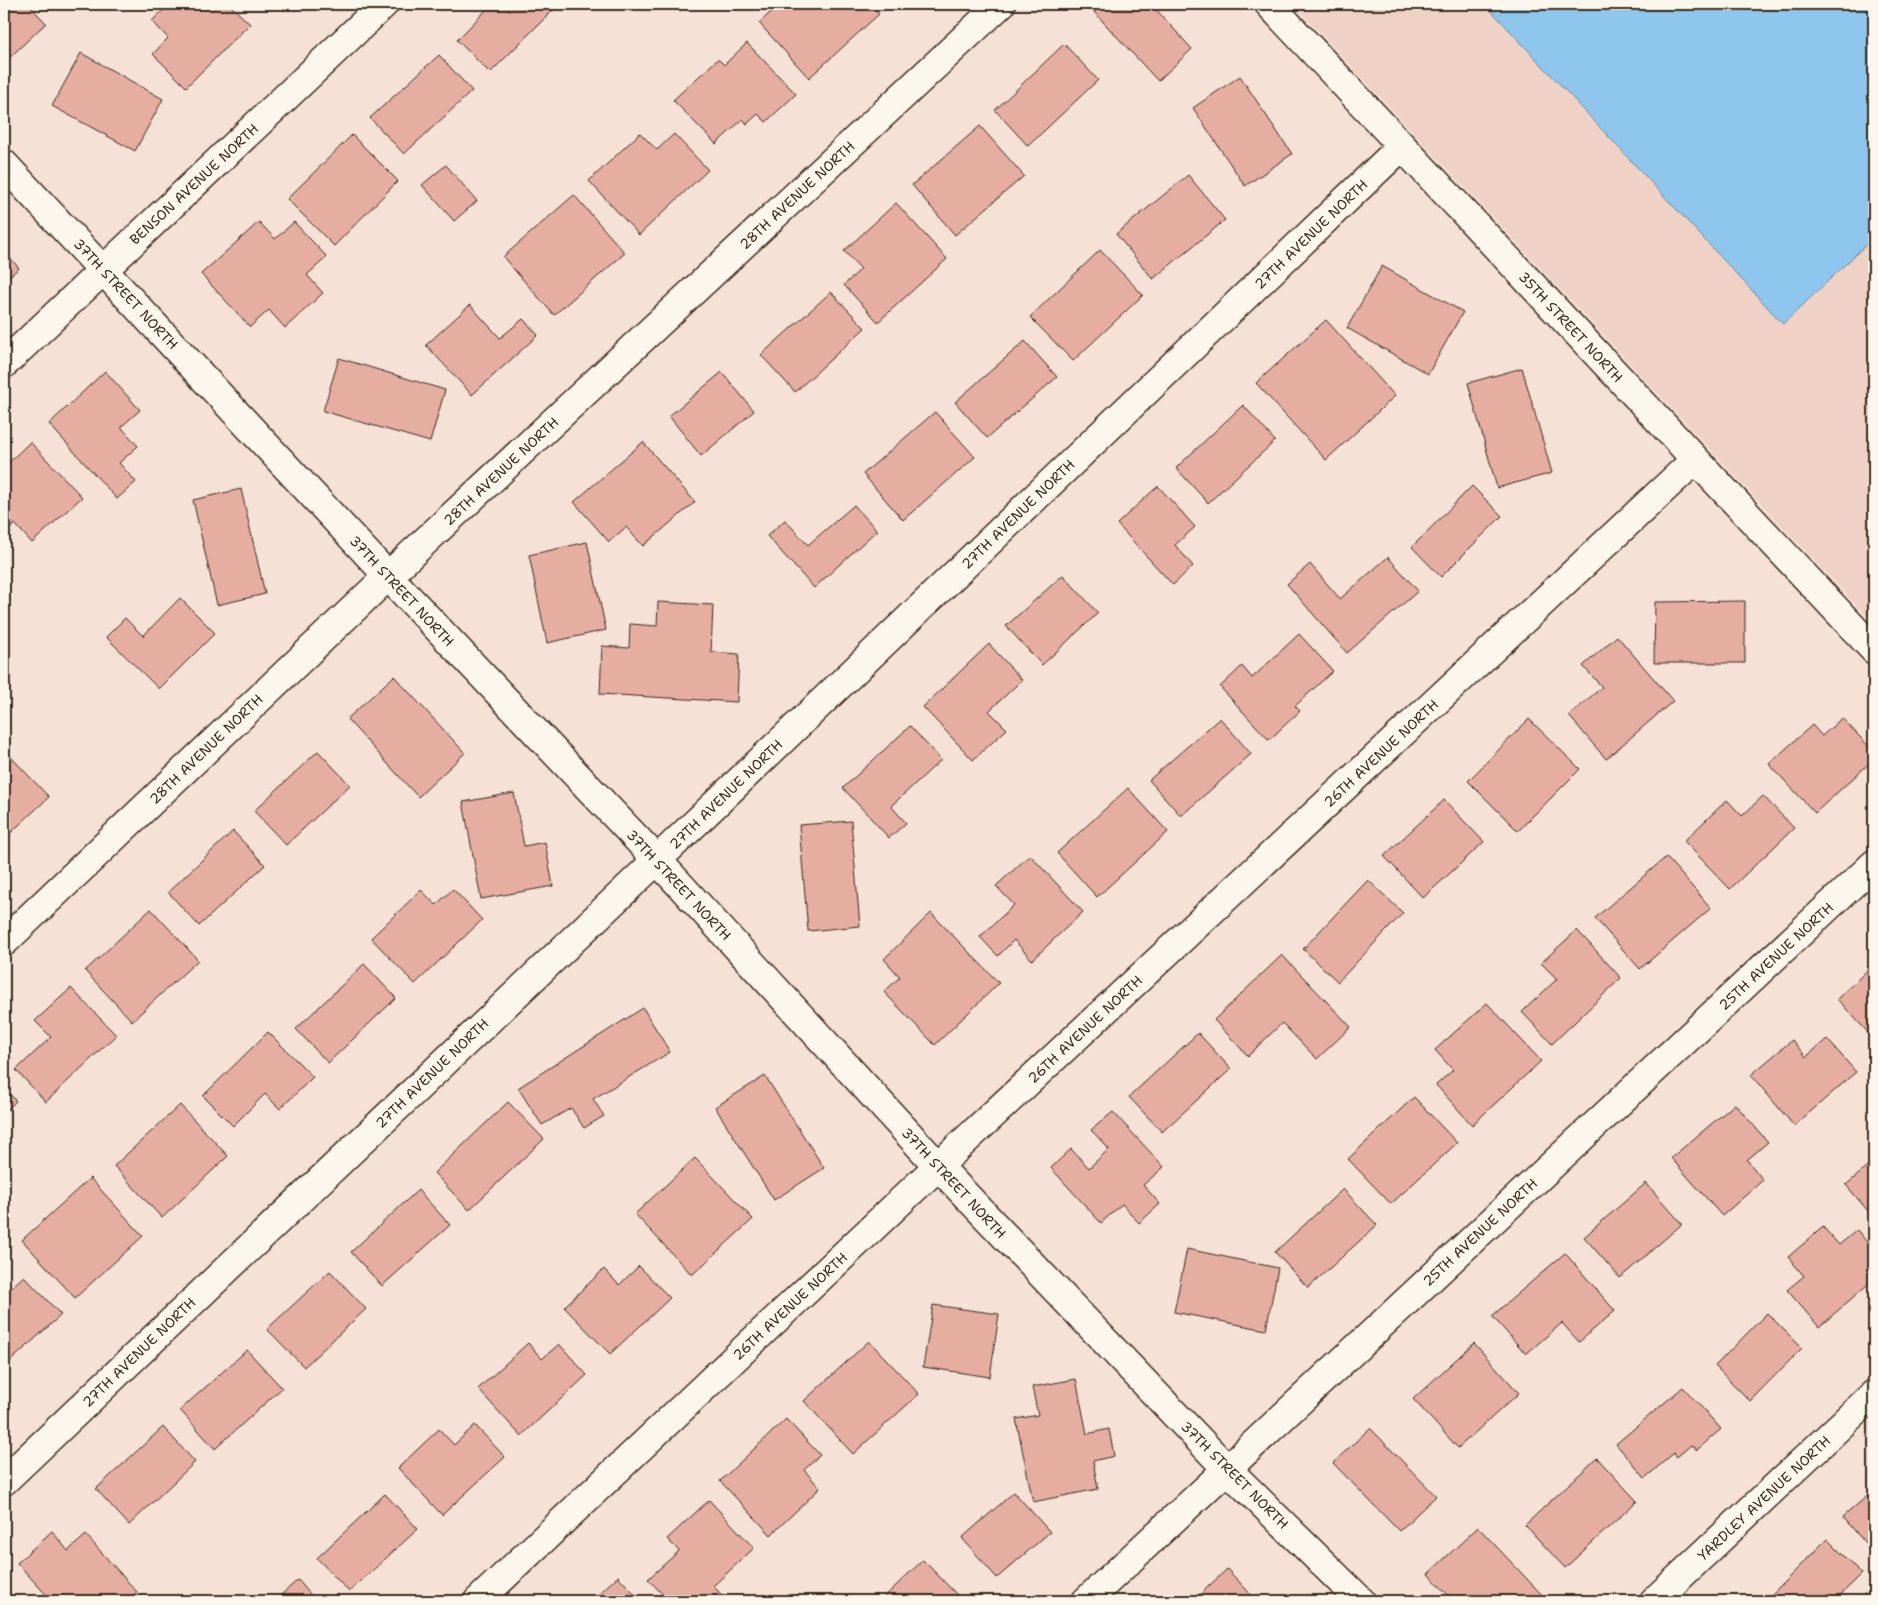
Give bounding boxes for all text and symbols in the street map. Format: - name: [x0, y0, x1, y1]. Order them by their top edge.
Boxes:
- street label: BENSON AVENUE NORTH: [126, 119, 262, 249]
- street label: 28TH AVENUE NORTH: [736, 137, 858, 253]
- street label: 27TH AVENUE NORTH: [1251, 175, 1371, 293]
- street label: 37TH STREET NORTH: [70, 235, 182, 353]
- street label: 35TH STREET NORTH: [1515, 268, 1627, 386]
- street label: 28TH AVENUE NORTH: [440, 413, 562, 529]
- street label: 27TH AVENUE NORTH: [958, 455, 1078, 573]
- street label: 37TH STREET NORTH: [346, 532, 458, 650]
- street label: 28TH AVENUE NORTH: [145, 690, 267, 808]
- street label: 26TH AVENUE NORTH: [1320, 695, 1442, 811]
- street label: 27TH AVENUE NORTH: [666, 735, 786, 853]
- street label: 37TH STREET NORTH: [623, 826, 735, 944]
- street label: 25TH AVENUE NORTH: [1715, 898, 1837, 1014]
- street label: 26TH AVENUE NORTH: [1024, 971, 1146, 1087]
- street label: 27TH AVENUE NORTH: [372, 1014, 492, 1132]
- street label: 37TH STREET NORTH: [898, 1124, 1010, 1242]
- street label: 25TH AVENUE NORTH: [1419, 1174, 1541, 1290]
- street label: 26TH AVENUE NORTH: [729, 1248, 851, 1364]
- street label: 27TH AVENUE NORTH: [79, 1293, 199, 1411]
- street label: 37TH STREET NORTH: [1177, 1417, 1293, 1533]
- street label: YARDLEY AVENUE NORTH: [1694, 1432, 1834, 1564]

